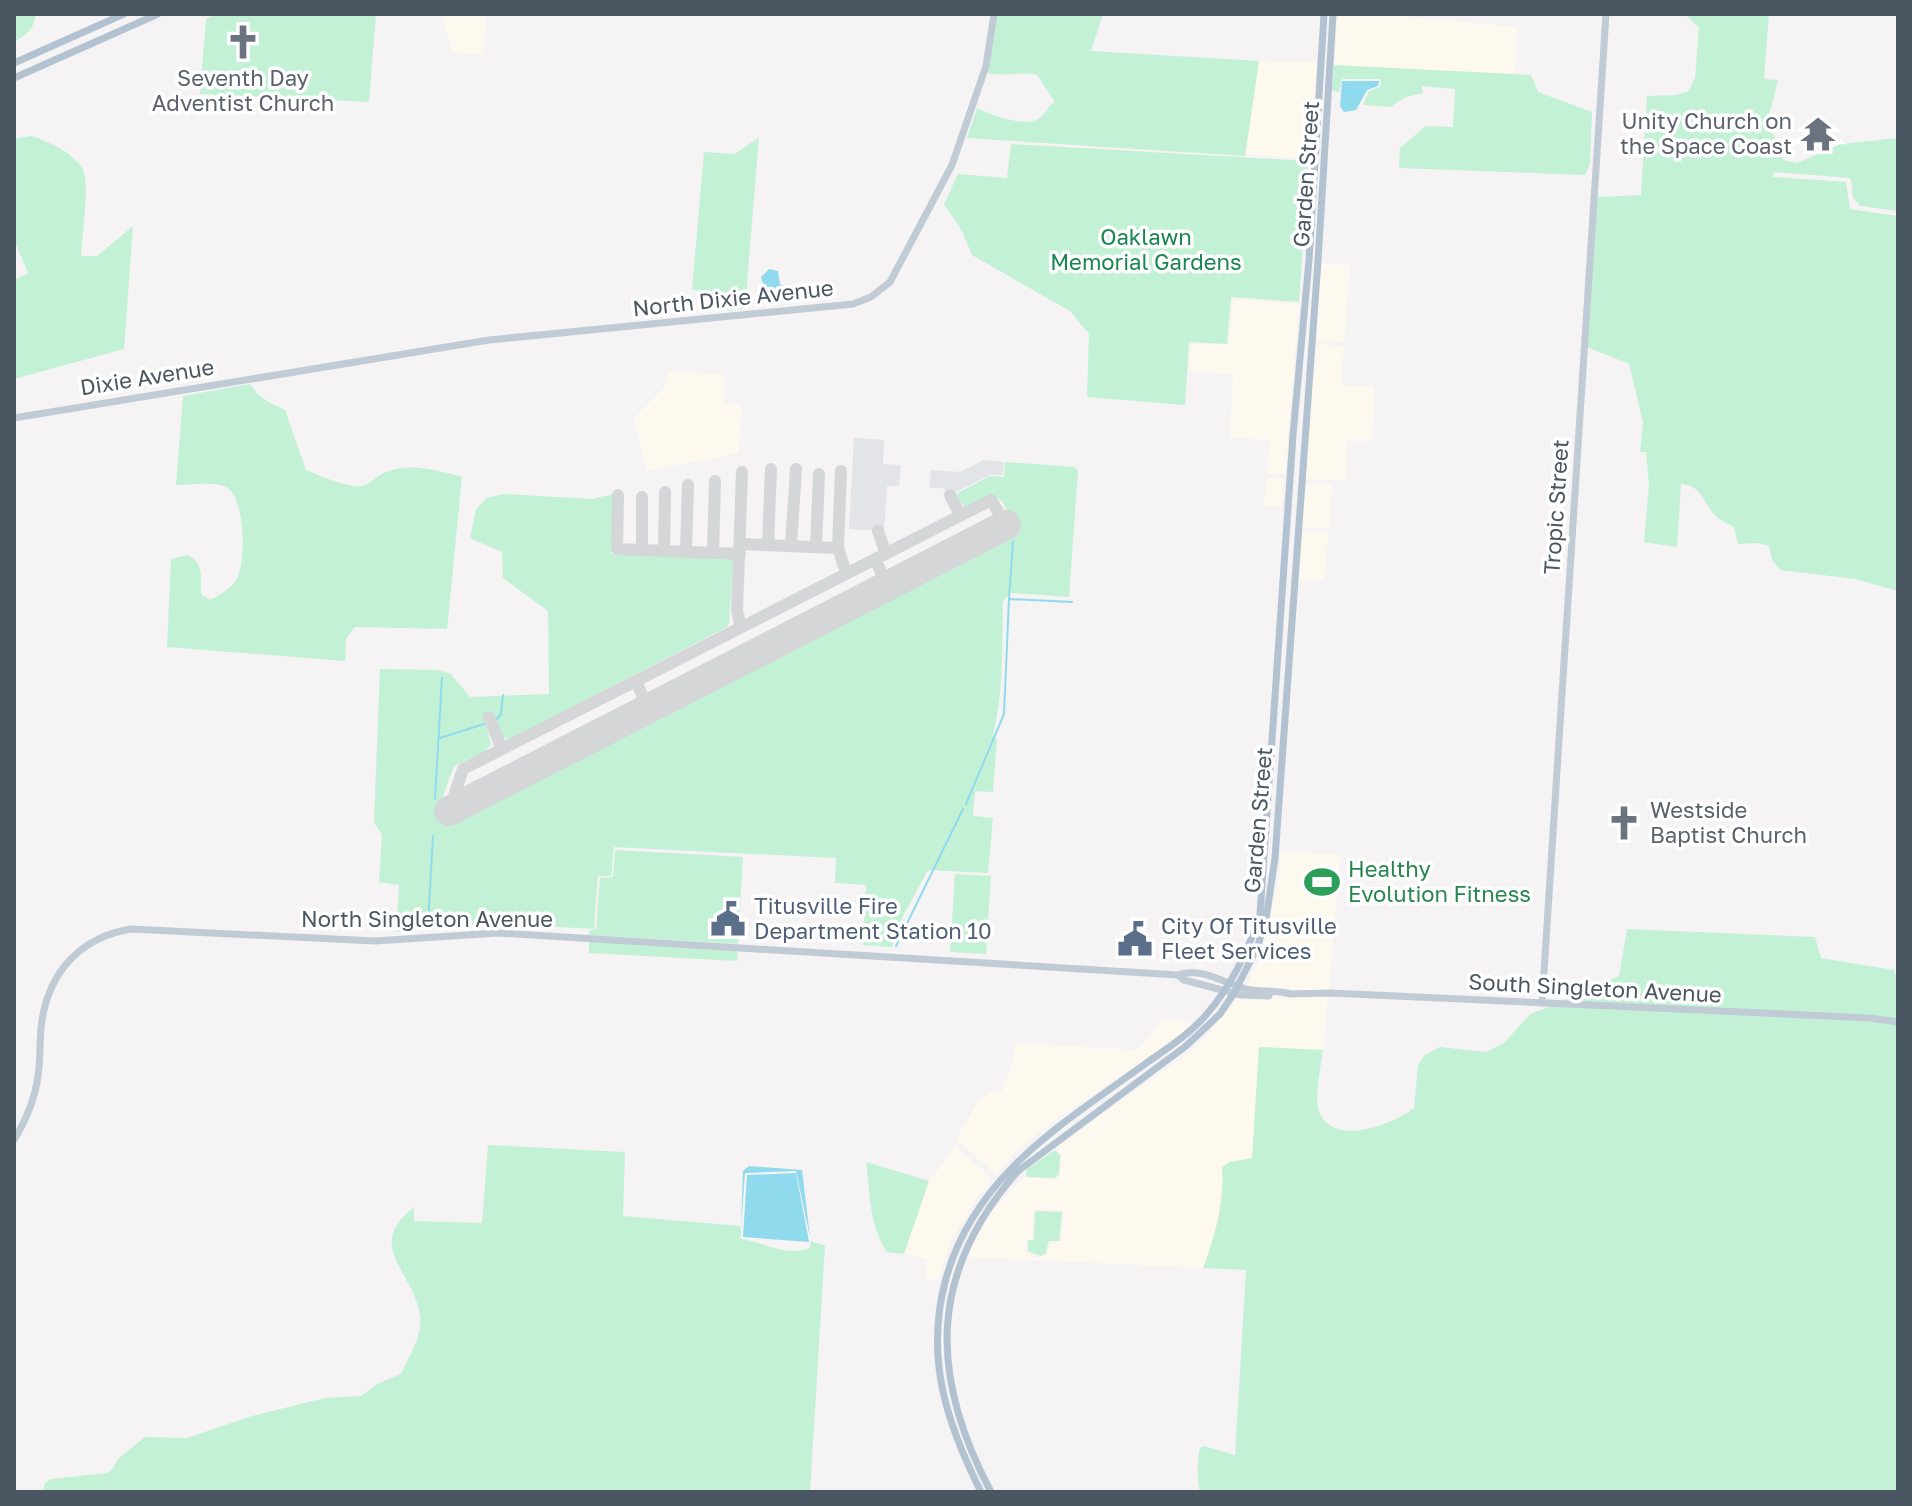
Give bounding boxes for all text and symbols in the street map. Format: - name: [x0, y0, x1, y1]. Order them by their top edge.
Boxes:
- church icon: Seventh Day Adventist Church: [224, 23, 262, 61]
- place label: Seventh Day Adventist Church: [152, 64, 334, 116]
- street label: Garden Street: [1287, 100, 1324, 248]
- place label: Unity Church on the Space Coast: [1620, 107, 1792, 159]
- temple icon: Unity Church on the Space Coast: [1799, 115, 1837, 153]
- park label: Oaklawn Memorial Gardens: [1050, 223, 1242, 275]
- street label: North Dixie Avenue: [631, 274, 835, 321]
- street label: Dixie Avenue: [78, 353, 216, 400]
- street label: Tropic Street: [1537, 439, 1574, 575]
- street label: Garden Street: [1238, 746, 1277, 894]
- place label: Westside Baptist Church: [1650, 796, 1807, 848]
- church icon: Westside Baptist Church: [1605, 804, 1643, 842]
- place label: Healthy Evolution Fitness: [1348, 855, 1531, 907]
- sports icon: Healthy Evolution Fitness: [1303, 863, 1341, 901]
- place label: Titusville Fire Department Station 10: [754, 892, 992, 944]
- public building icon: Titusville Fire Department Station 10: [709, 900, 747, 938]
- street label: North Singleton Avenue: [301, 905, 553, 932]
- place label: City Of Titusville Fleet Services: [1161, 912, 1337, 964]
- public building icon: City Of Titusville Fleet Services: [1116, 920, 1154, 958]
- street label: South Singleton Avenue: [1468, 967, 1722, 1008]

